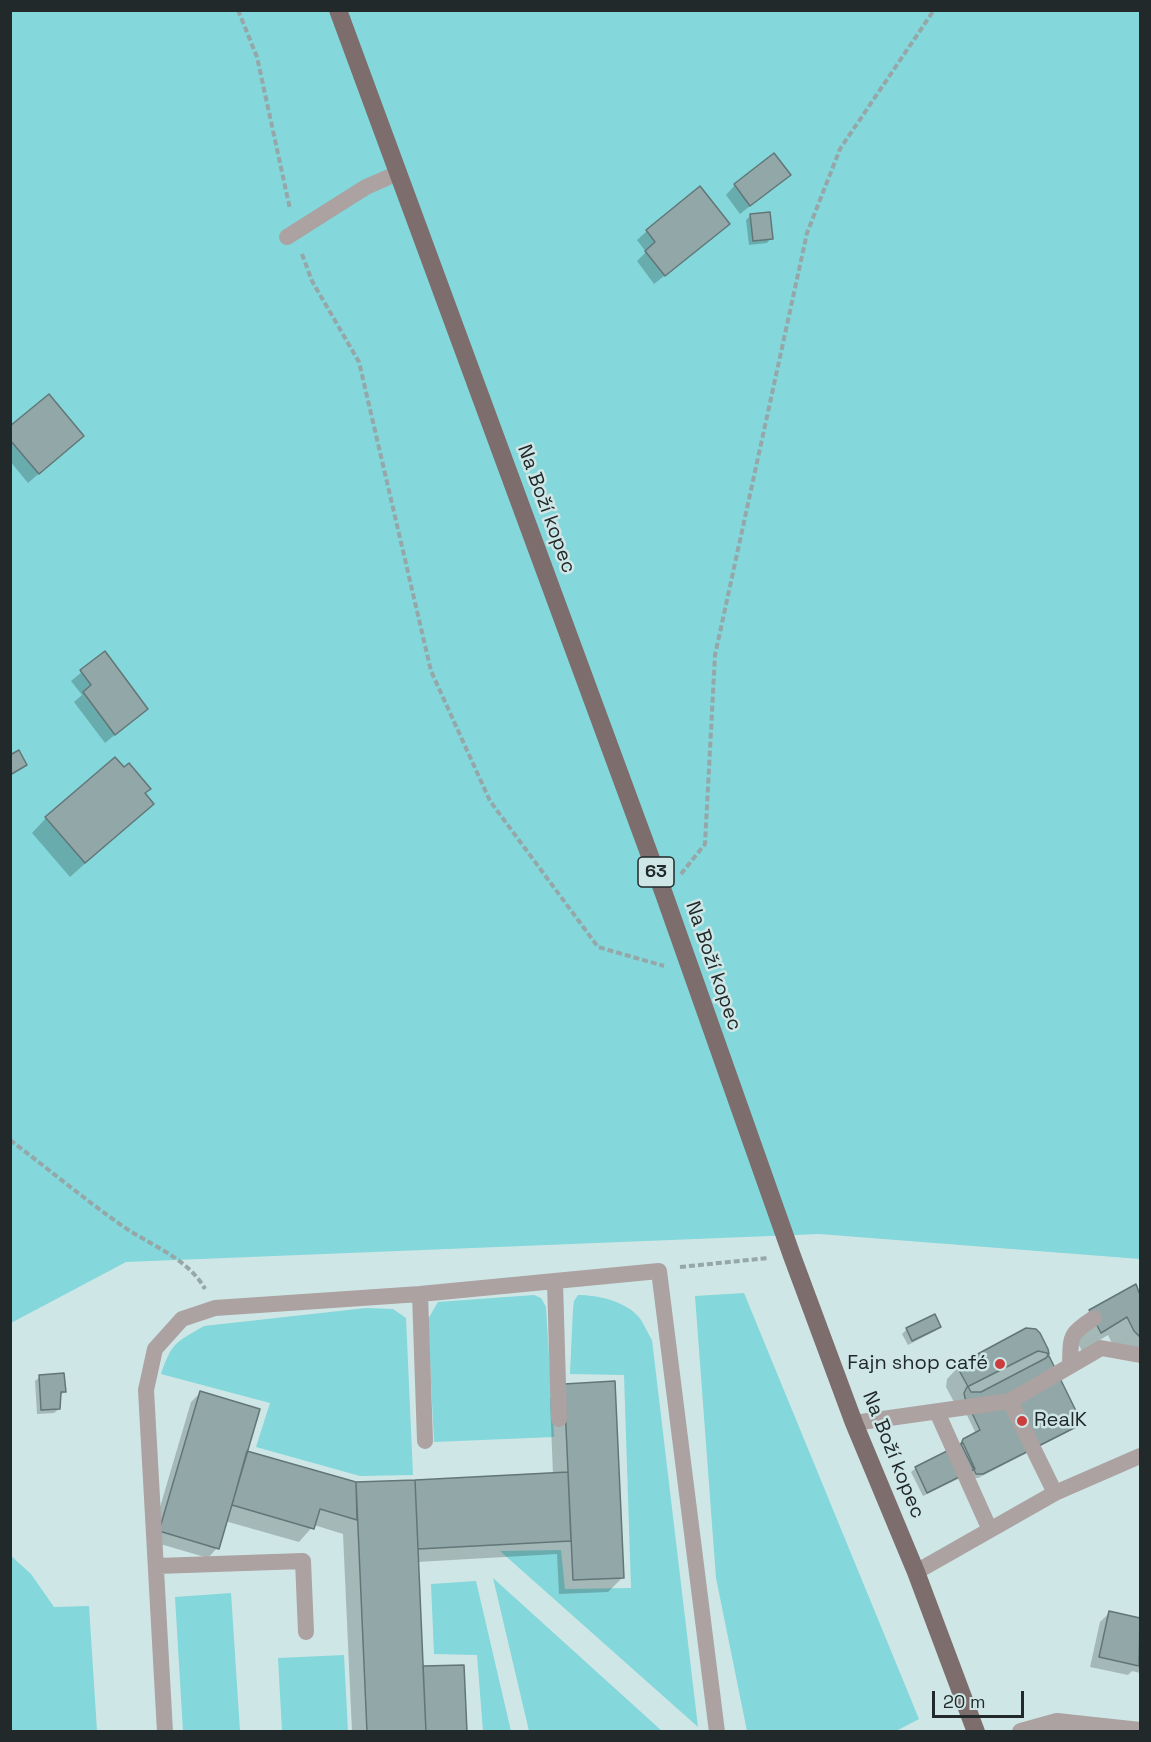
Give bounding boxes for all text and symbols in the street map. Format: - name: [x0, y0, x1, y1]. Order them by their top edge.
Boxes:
- street label: Na Boží kopec: [512, 442, 580, 576]
- road number: 63: [638, 857, 674, 887]
- street label: Na Boží kopec: [680, 898, 746, 1034]
- place label: Fajn shop café: [847, 1352, 988, 1376]
- marker: Fajn shop café: [993, 1357, 1007, 1371]
- street label: Na Boží kopec: [857, 1388, 929, 1522]
- place label: RealK: [1034, 1409, 1087, 1433]
- marker: RealK: [1015, 1414, 1029, 1428]
- scale bar: [935, 1679, 1026, 1717]
- text: 20 m: [943, 1690, 986, 1713]

